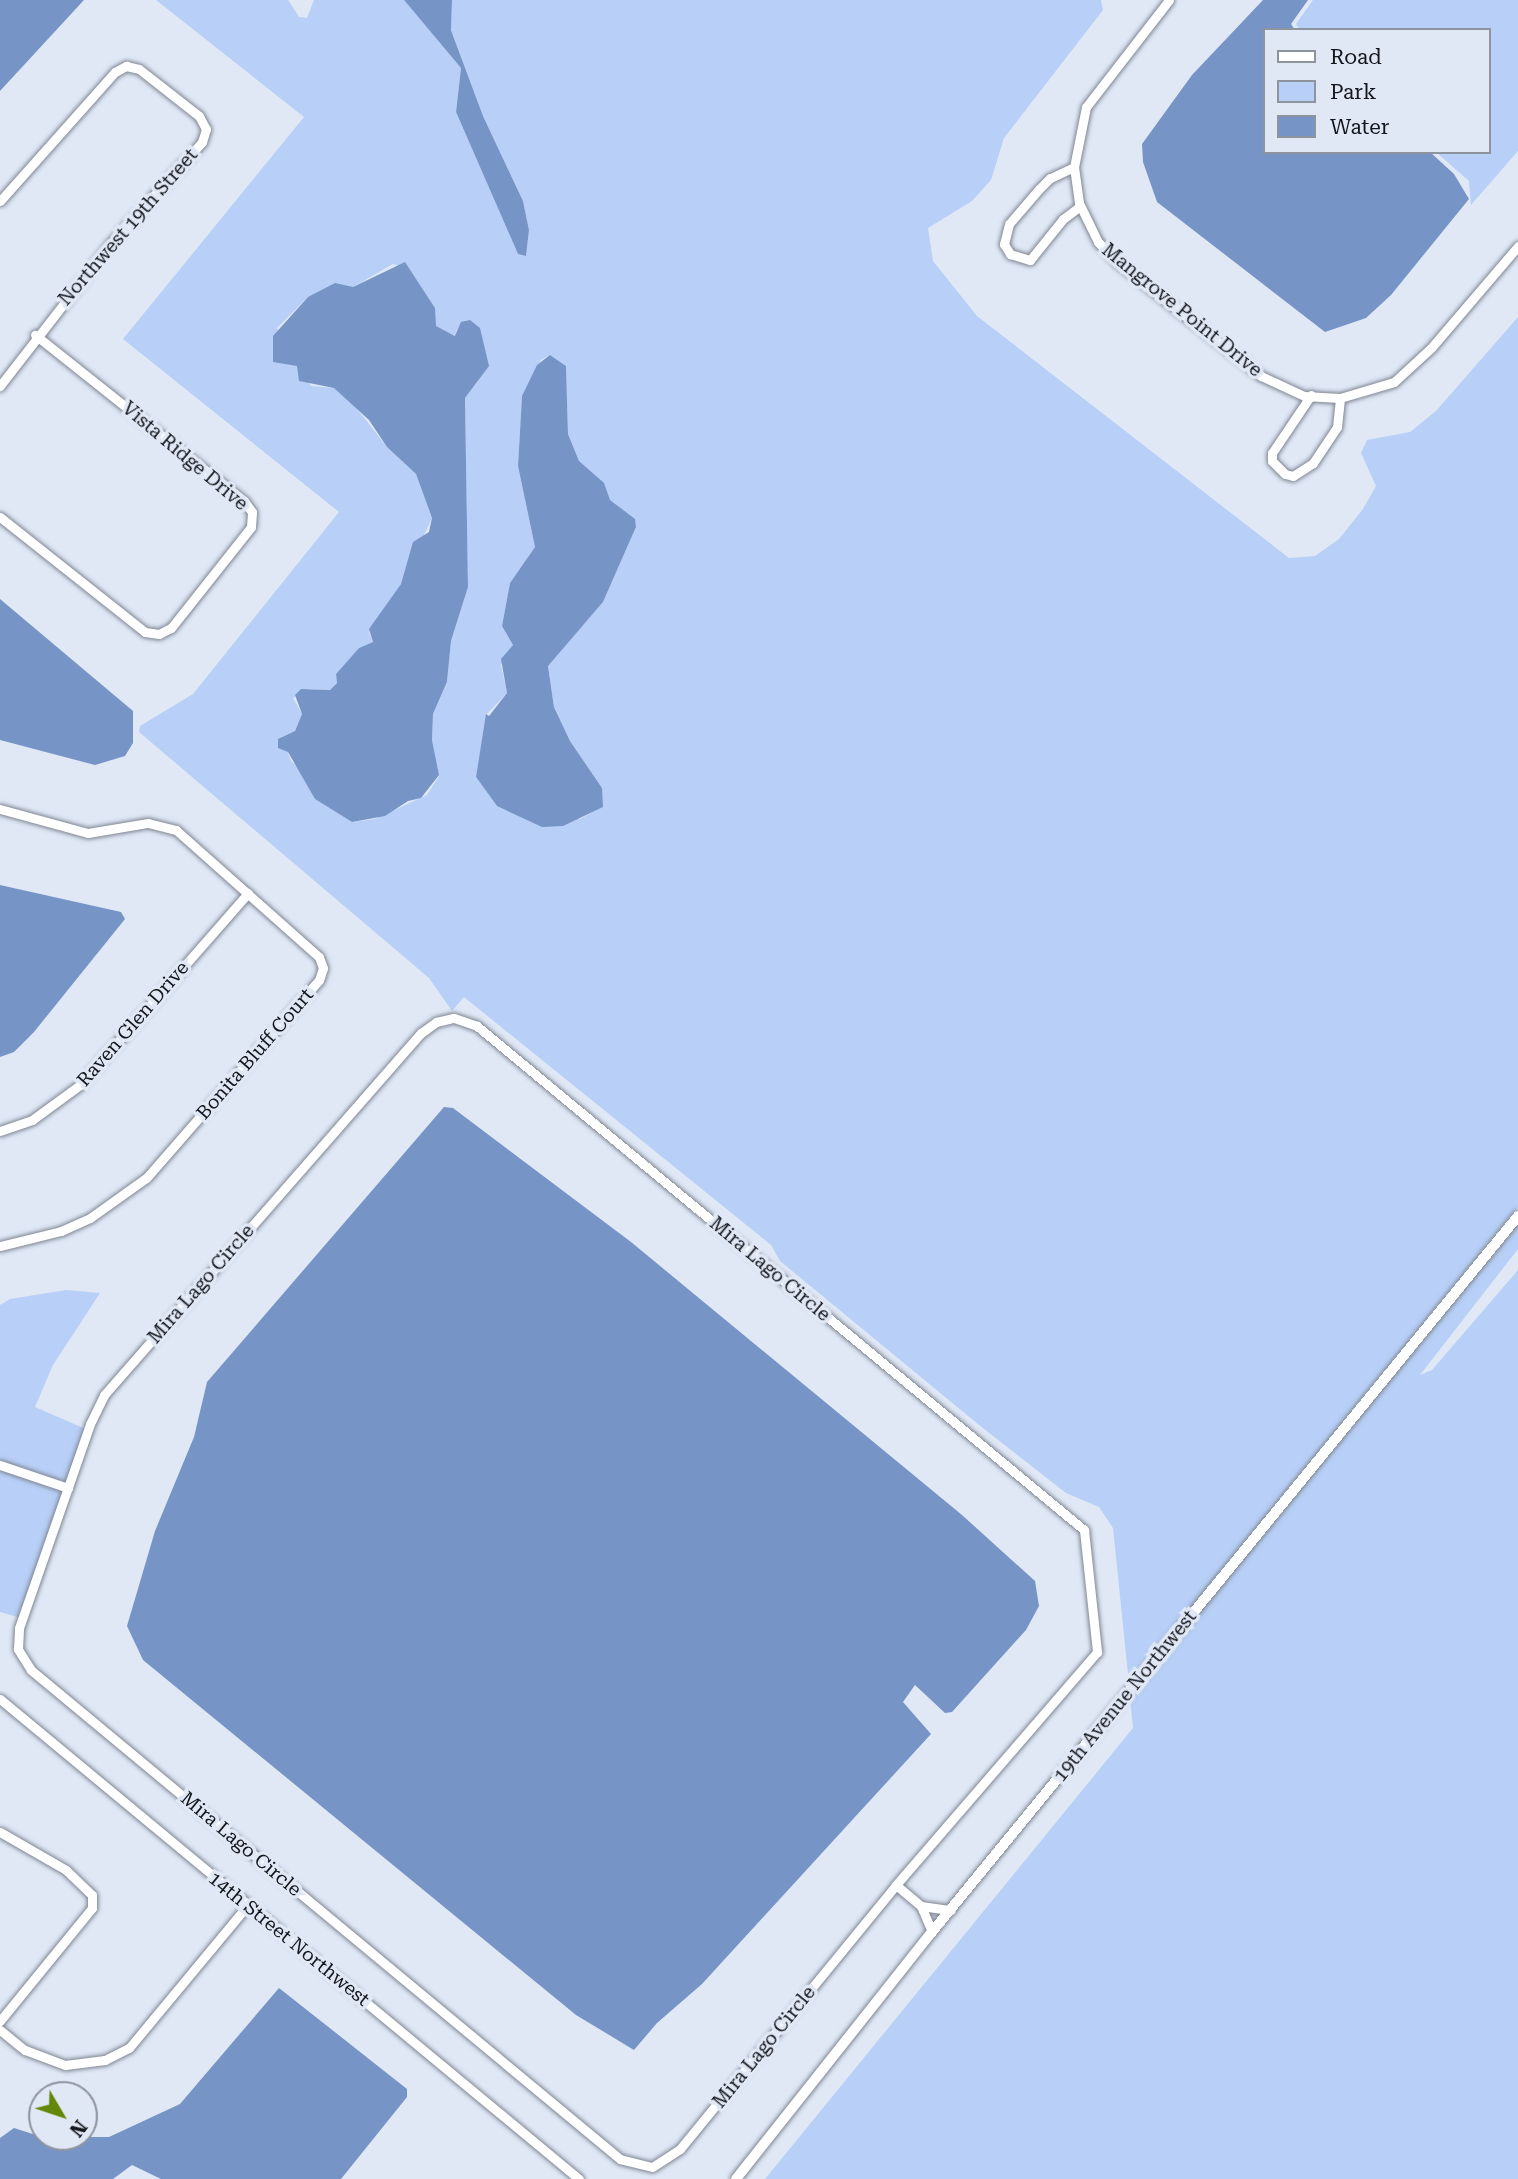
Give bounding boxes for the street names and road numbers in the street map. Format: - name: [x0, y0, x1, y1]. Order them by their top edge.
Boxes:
- street label: Northwest 19th Street: [54, 144, 202, 310]
- street label: Mangrove Point Drive: [1097, 238, 1267, 382]
- street label: Vista Ridge Drive: [117, 397, 253, 515]
- street label: Raven Glen Drive: [72, 957, 194, 1091]
- street label: Bonita Bluff Court: [192, 984, 318, 1124]
- street label: Mira Lago Circle: [705, 1212, 835, 1326]
- street label: Mira Lago Circle: [143, 1220, 259, 1348]
- street label: 19th Avenue Northwest: [1049, 1606, 1201, 1786]
- street label: Mira Lago Circle: [176, 1787, 306, 1901]
- street label: 14th Street Northwest: [204, 1867, 374, 2011]
- street label: Mira Lago Circle: [708, 1981, 820, 2113]

